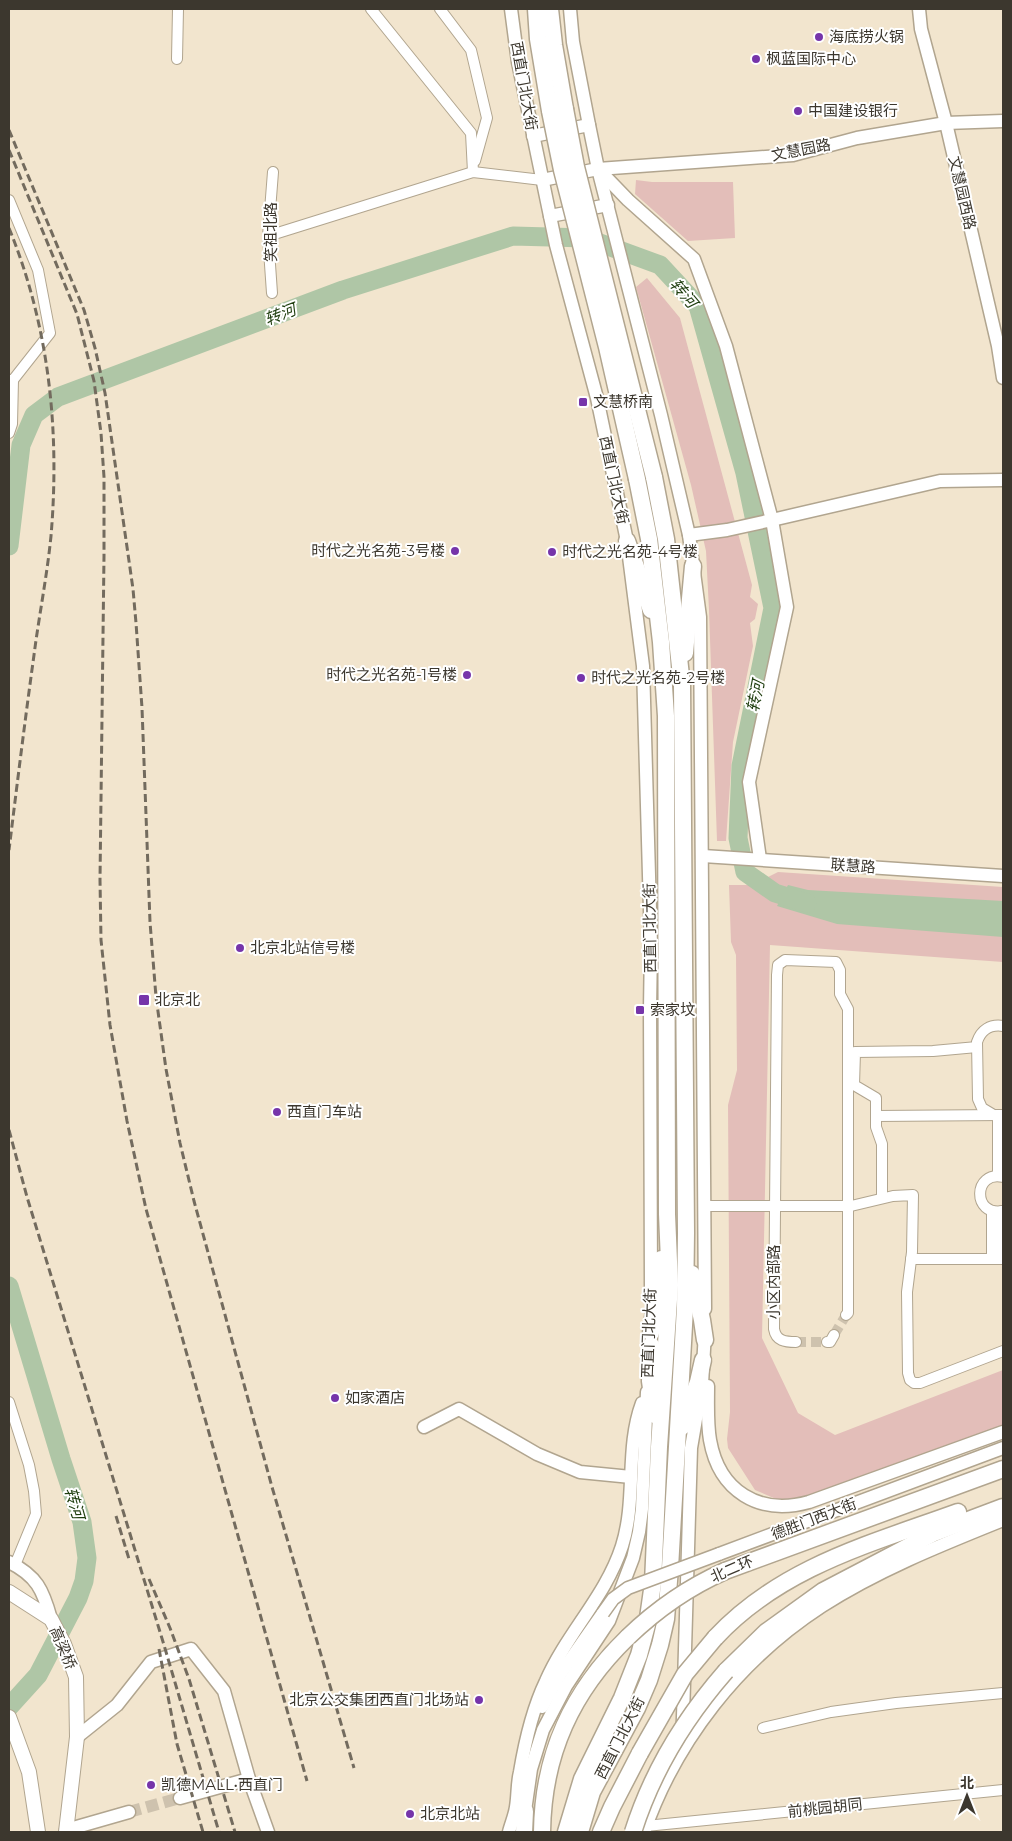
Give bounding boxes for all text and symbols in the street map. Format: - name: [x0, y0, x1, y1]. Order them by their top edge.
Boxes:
- place label: 海底捞火锅: [829, 27, 904, 46]
- marker: 海底捞火锅: [813, 31, 825, 43]
- street label: 西直门北大街: [507, 40, 542, 132]
- place label: 枫蓝国际中心: [766, 49, 856, 68]
- marker: 枫蓝国际中心: [750, 53, 762, 65]
- place label: 中国建设银行: [808, 101, 898, 120]
- marker: 中国建设银行: [792, 105, 804, 117]
- street label: 文慧园路: [770, 134, 832, 165]
- street label: 文慧园西路: [945, 154, 980, 232]
- street label: 笑祖北路: [261, 202, 280, 262]
- water label: 转河: [666, 275, 703, 314]
- water label: 转河: [262, 299, 301, 329]
- place label: 文慧桥南: [593, 392, 653, 411]
- marker: 文慧桥南: [577, 396, 589, 408]
- street label: 西直门北大街: [596, 434, 633, 526]
- place label: 时代之光名苑-3号楼: [311, 541, 445, 560]
- place label: 时代之光名苑-4号楼: [562, 542, 698, 561]
- marker: 时代之光名苑-3号楼: [449, 545, 461, 557]
- marker: 时代之光名苑-4号楼: [546, 546, 558, 558]
- place label: 时代之光名苑-1号楼: [326, 665, 457, 684]
- place label: 时代之光名苑-2号楼: [591, 668, 725, 687]
- marker: 时代之光名苑-1号楼: [461, 669, 473, 681]
- marker: 时代之光名苑-2号楼: [575, 672, 587, 684]
- water label: 转河: [743, 676, 768, 714]
- street label: 联慧路: [830, 854, 876, 877]
- street label: 西直门北大街: [639, 883, 660, 973]
- place label: 北京北站信号楼: [250, 938, 355, 957]
- marker: 北京北站信号楼: [234, 942, 246, 954]
- place label: 北京北: [155, 990, 200, 1009]
- marker: 北京北: [137, 993, 151, 1007]
- place label: 索家坟: [650, 1000, 695, 1019]
- marker: 索家坟: [634, 1004, 646, 1016]
- place label: 西直门车站: [287, 1102, 362, 1121]
- marker: 西直门车站: [271, 1106, 283, 1118]
- street label: 小区内部路: [764, 1244, 783, 1320]
- street label: 西直门北大街: [637, 1288, 660, 1378]
- place label: 如家酒店: [345, 1388, 405, 1407]
- marker: 如家酒店: [329, 1392, 341, 1404]
- water label: 转河: [61, 1485, 89, 1524]
- street label: 德胜门西大街: [768, 1494, 859, 1544]
- street label: 北二环: [707, 1551, 756, 1586]
- street label: 高梁桥: [46, 1623, 81, 1672]
- place label: 北京公交集团西直门北场站: [289, 1690, 469, 1709]
- street label: 西直门北大街: [591, 1693, 648, 1782]
- marker: 北京公交集团西直门北场站: [473, 1694, 485, 1706]
- north arrow: [942, 1771, 992, 1821]
- text: 北: [960, 1774, 974, 1792]
- place label: 凯德MALL•西直门: [161, 1775, 283, 1794]
- marker: 凯德MALL•西直门: [145, 1779, 157, 1791]
- street label: 前桃园胡同: [787, 1794, 863, 1821]
- place label: 北京北站: [420, 1804, 480, 1823]
- marker: 北京北站: [404, 1808, 416, 1820]

